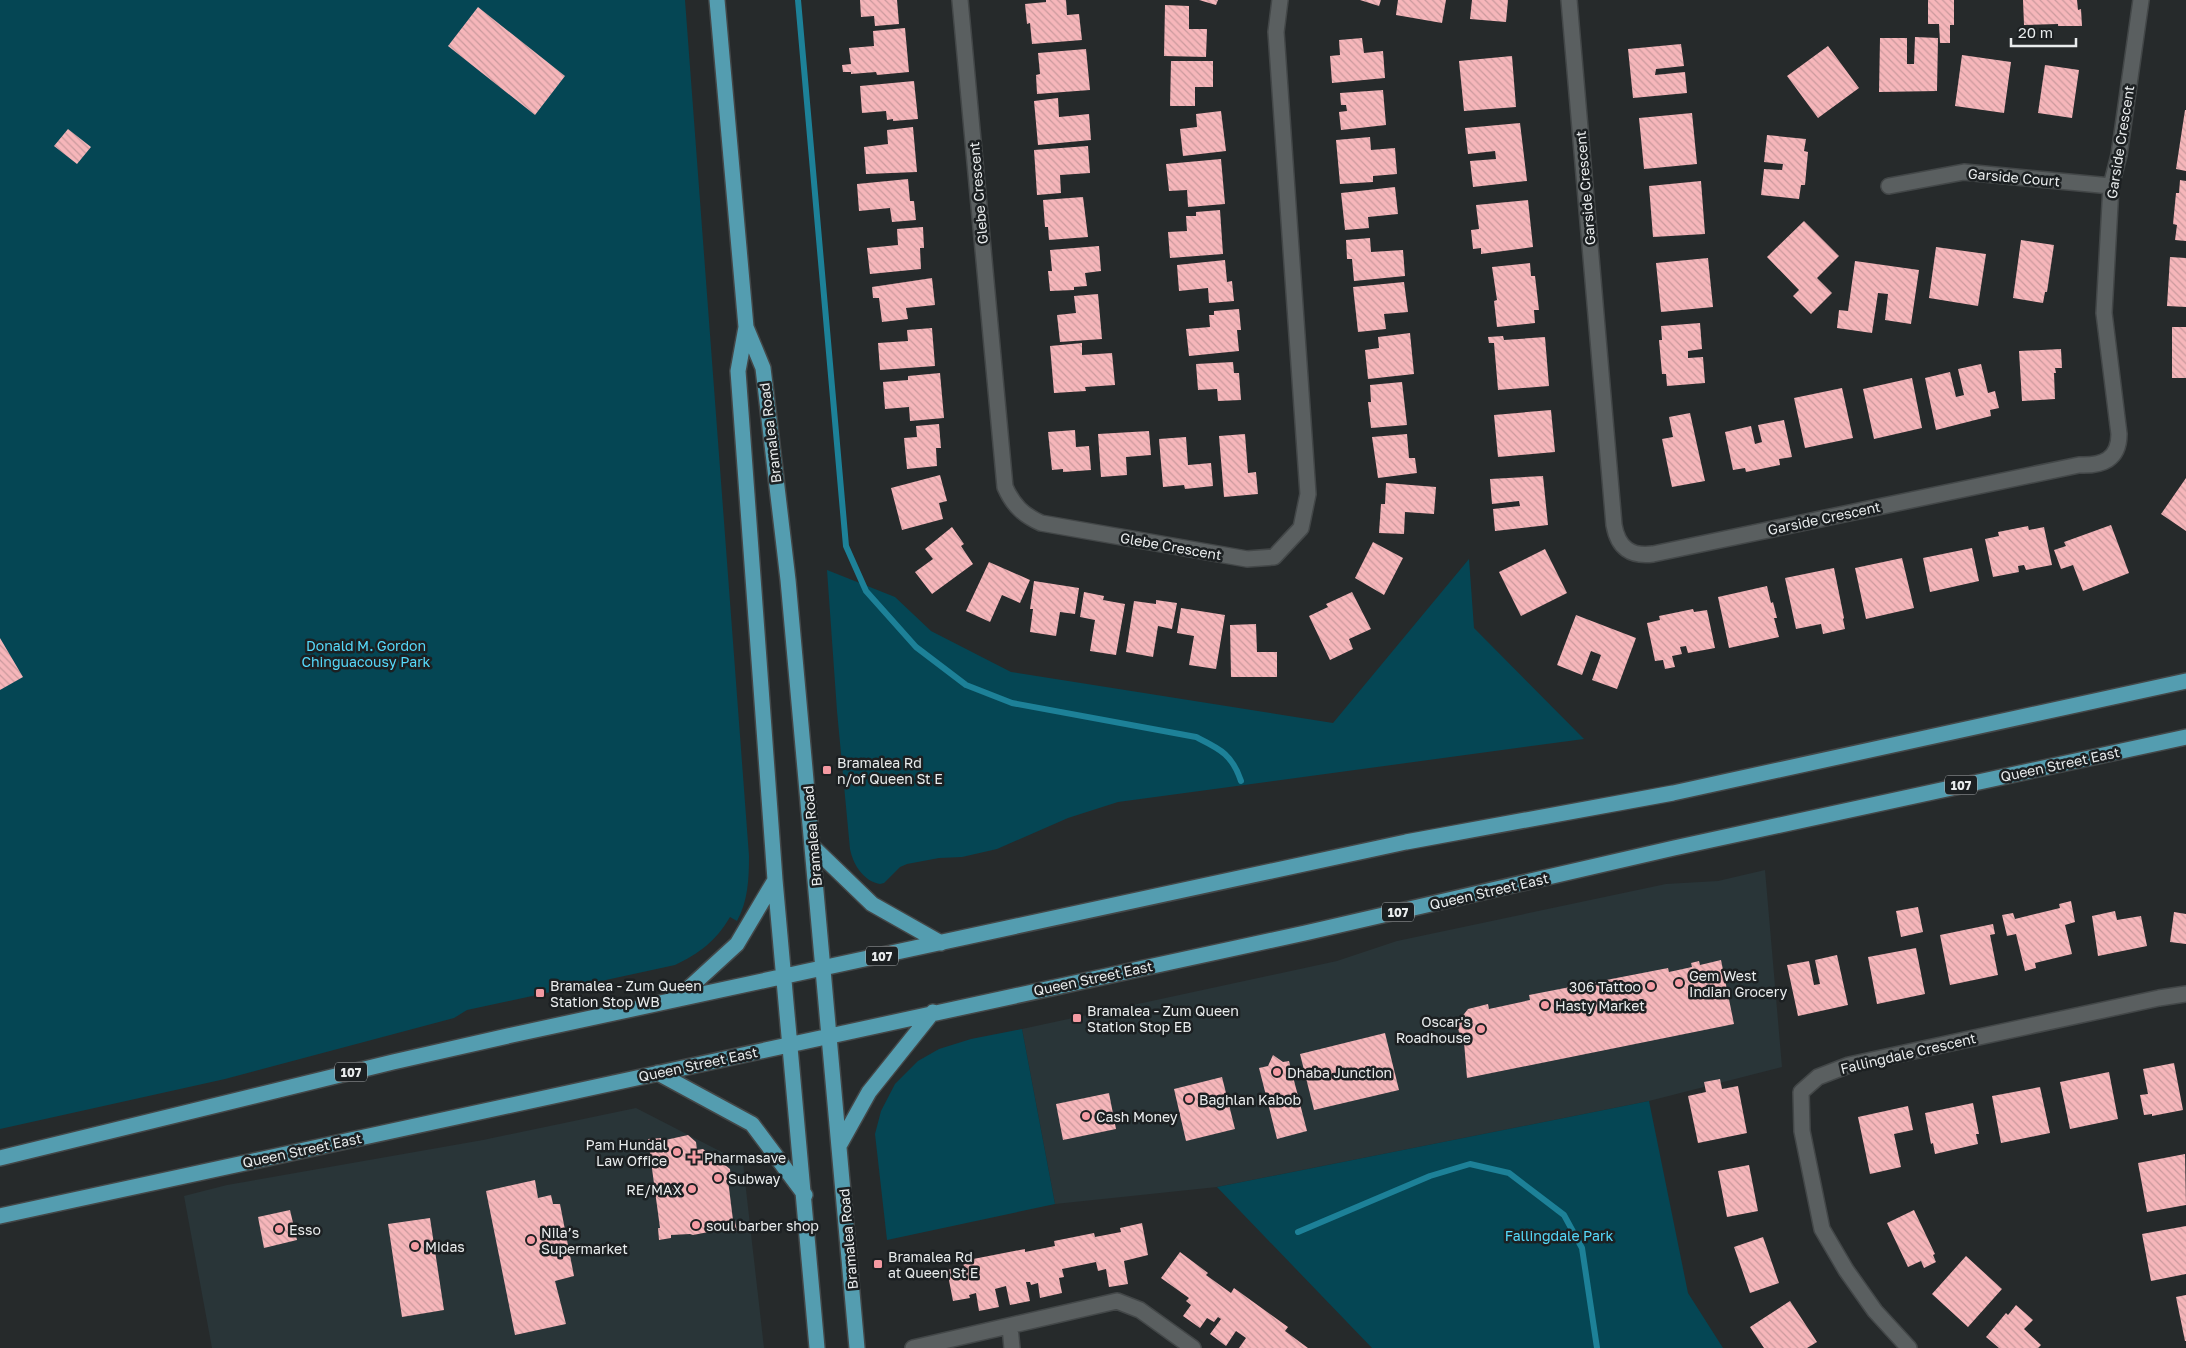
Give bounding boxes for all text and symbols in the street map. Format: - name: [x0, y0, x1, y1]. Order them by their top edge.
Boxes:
- scale bar: [2011, 15, 2076, 47]
- text: 20 m: [2018, 23, 2053, 41]
- street label: Garside Crescent: [2103, 84, 2137, 200]
- street label: Garside Crescent: [1572, 130, 1598, 246]
- street label: Glebe Crescent: [965, 141, 991, 245]
- street label: Garside Court: [1967, 165, 2061, 189]
- street label: Bramalea Road: [755, 382, 785, 484]
- street label: Garside Crescent: [1766, 498, 1882, 538]
- street label: Glebe Crescent: [1119, 529, 1223, 563]
- park label: Donald M. Gordon Chinguacousy Park: [301, 637, 431, 670]
- street label: Queen Street East: [1999, 743, 2121, 785]
- place label: Bramalea Rd n/of Queen St E: [837, 754, 943, 787]
- marker: Bramalea Rd n/of Queen St E: [821, 764, 833, 776]
- road number: 107: [1945, 776, 1977, 794]
- street label: Bramalea Road: [799, 785, 825, 887]
- street label: Queen Street East: [1428, 869, 1550, 913]
- road number: 107: [1382, 902, 1414, 922]
- road number: 107: [866, 946, 898, 966]
- street label: Queen Street East: [1032, 957, 1154, 999]
- place label: Gem West Indian Grocery: [1689, 967, 1788, 1000]
- place label: Bramalea - Zum Queen Station Stop WB: [550, 977, 702, 1010]
- marker: Gem West Indian Grocery: [1673, 977, 1685, 989]
- place label: 306 Tattoo: [1569, 978, 1641, 995]
- marker: 306 Tattoo: [1645, 980, 1657, 992]
- marker: Bramalea - Zum Queen Station Stop WB: [534, 987, 546, 999]
- place label: Hasty Market: [1555, 997, 1645, 1014]
- marker: Hasty Market: [1539, 999, 1551, 1011]
- place label: Bramalea - Zum Queen Station Stop EB: [1087, 1002, 1239, 1035]
- marker: Bramalea - Zum Queen Station Stop EB: [1071, 1012, 1083, 1024]
- place label: Oscar's Roadhouse: [1396, 1013, 1471, 1046]
- marker: Oscar's Roadhouse: [1475, 1023, 1487, 1035]
- street label: Fallingdale Crescent: [1839, 1029, 1977, 1077]
- street label: Queen Street East: [637, 1043, 759, 1085]
- road number: 107: [335, 1062, 367, 1082]
- place label: Dhaba Junction: [1287, 1064, 1392, 1081]
- marker: Dhaba Junction: [1271, 1066, 1283, 1078]
- place label: Baghlan Kabob: [1199, 1091, 1301, 1108]
- marker: Baghlan Kabob: [1183, 1093, 1195, 1105]
- place label: Cash Money: [1096, 1108, 1178, 1125]
- marker: Cash Money: [1080, 1110, 1092, 1122]
- street label: Queen Street East: [241, 1129, 363, 1171]
- place label: Pam Hundal Law Office: [585, 1136, 667, 1169]
- marker: Pam Hundal Law Office: [671, 1146, 683, 1158]
- place label: Pharmasave: [704, 1149, 786, 1166]
- marker: Pharmasave: [688, 1151, 700, 1163]
- place label: Subway: [728, 1170, 781, 1187]
- marker: Subway: [712, 1172, 724, 1184]
- place label: RE/MAX: [626, 1181, 682, 1198]
- marker: RE/MAX: [686, 1183, 698, 1195]
- street label: Bramalea Road: [835, 1188, 861, 1290]
- place label: soul barber shop: [706, 1217, 819, 1234]
- marker: soul barber shop: [690, 1219, 702, 1231]
- place label: Esso: [289, 1221, 321, 1238]
- marker: Esso: [273, 1223, 285, 1235]
- place label: Nila’s Supermarket: [541, 1224, 628, 1257]
- park label: Fallingdale Park: [1505, 1227, 1613, 1244]
- marker: Nila’s Supermarket: [525, 1234, 537, 1246]
- place label: Midas: [425, 1238, 465, 1255]
- marker: Midas: [409, 1240, 421, 1252]
- place label: Bramalea Rd at Queen St E: [888, 1248, 978, 1281]
- marker: Bramalea Rd at Queen St E: [872, 1258, 884, 1270]

